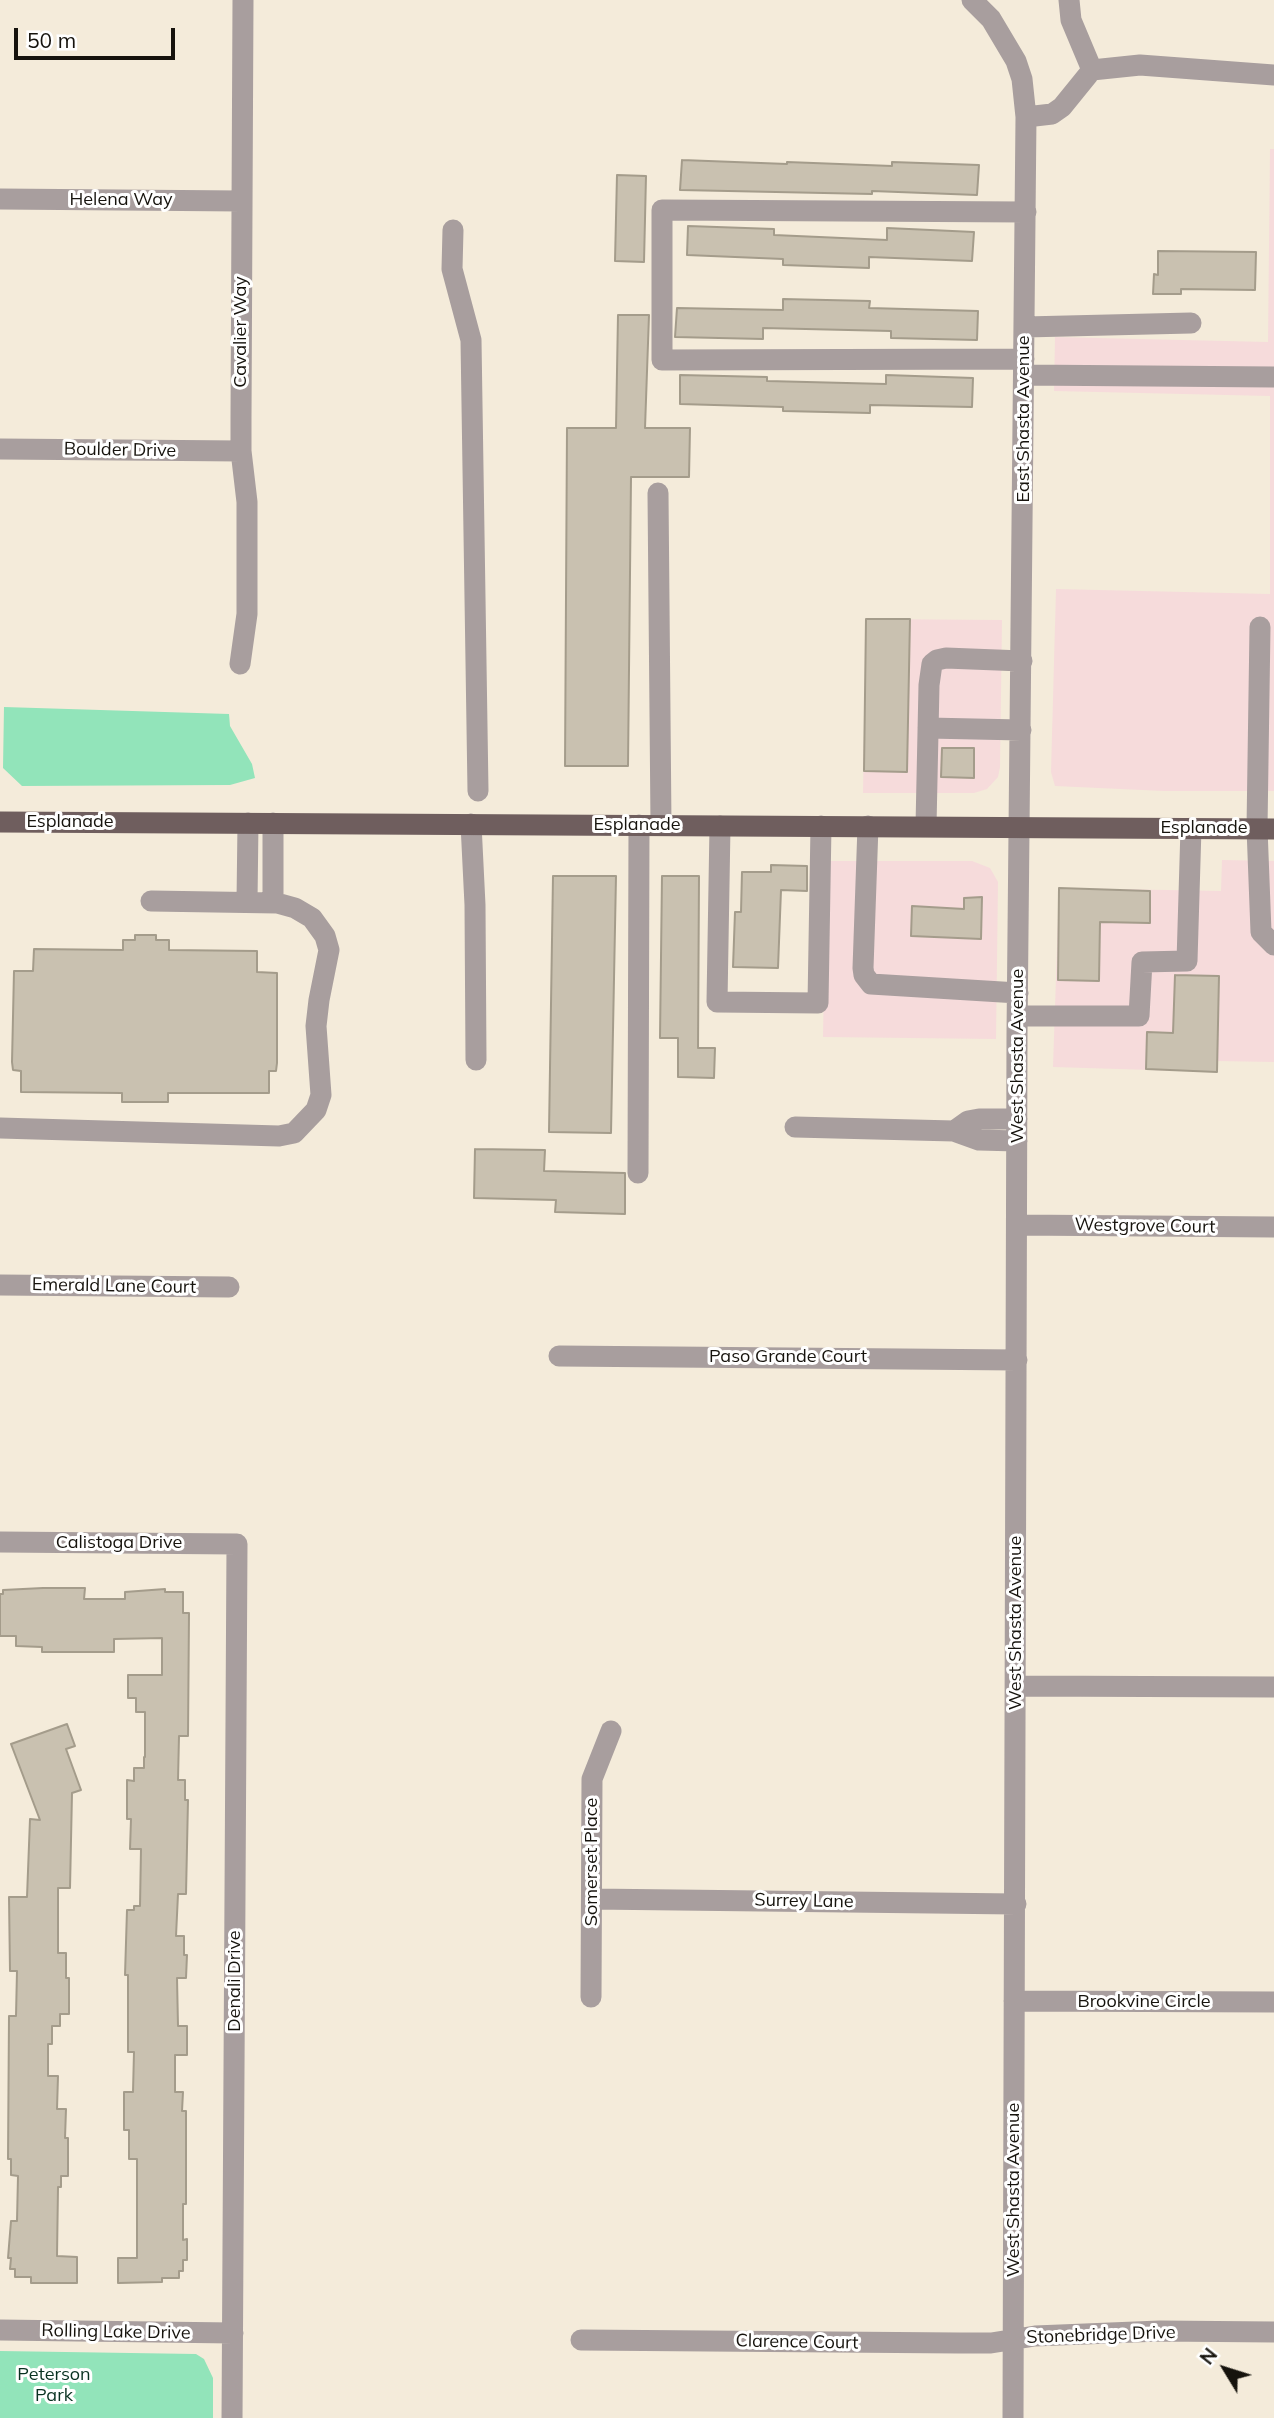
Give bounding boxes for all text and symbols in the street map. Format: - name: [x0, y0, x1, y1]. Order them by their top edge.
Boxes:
- scale bar: [18, 14, 178, 58]
- text: 50 m: [27, 27, 76, 53]
- street label: Helena Way: [70, 189, 172, 211]
- street label: Cavalier Way: [230, 276, 252, 388]
- street label: East Shasta Avenue: [1013, 336, 1035, 502]
- street label: Boulder Drive: [64, 438, 176, 462]
- street label: Esplanade: [26, 811, 114, 833]
- street label: Esplanade: [593, 814, 681, 836]
- street label: Esplanade: [1160, 817, 1248, 839]
- street label: West Shasta Avenue: [1007, 969, 1029, 1143]
- street label: Westgrove Court: [1074, 1214, 1216, 1238]
- street label: Emerald Lane Court: [32, 1274, 196, 1298]
- street label: Paso Grande Court: [709, 1346, 867, 1368]
- street label: Calistoga Drive: [56, 1532, 182, 1554]
- street label: West Shasta Avenue: [1005, 1536, 1027, 1710]
- street label: Somerset Place: [581, 1798, 603, 1926]
- street label: Surrey Lane: [754, 1889, 854, 1913]
- street label: Denali Drive: [224, 1930, 246, 2032]
- street label: Brookvine Circle: [1077, 1991, 1211, 2013]
- street label: West Shasta Avenue: [1003, 2103, 1025, 2277]
- street label: Rolling Lake Drive: [41, 2320, 191, 2344]
- street label: Stonebridge Drive: [1026, 2322, 1176, 2348]
- street label: Clarence Court: [735, 2330, 859, 2354]
- north arrow: [1190, 2334, 1260, 2404]
- text: N: [1195, 2343, 1222, 2369]
- park label: Peterson Park: [17, 2364, 91, 2406]

